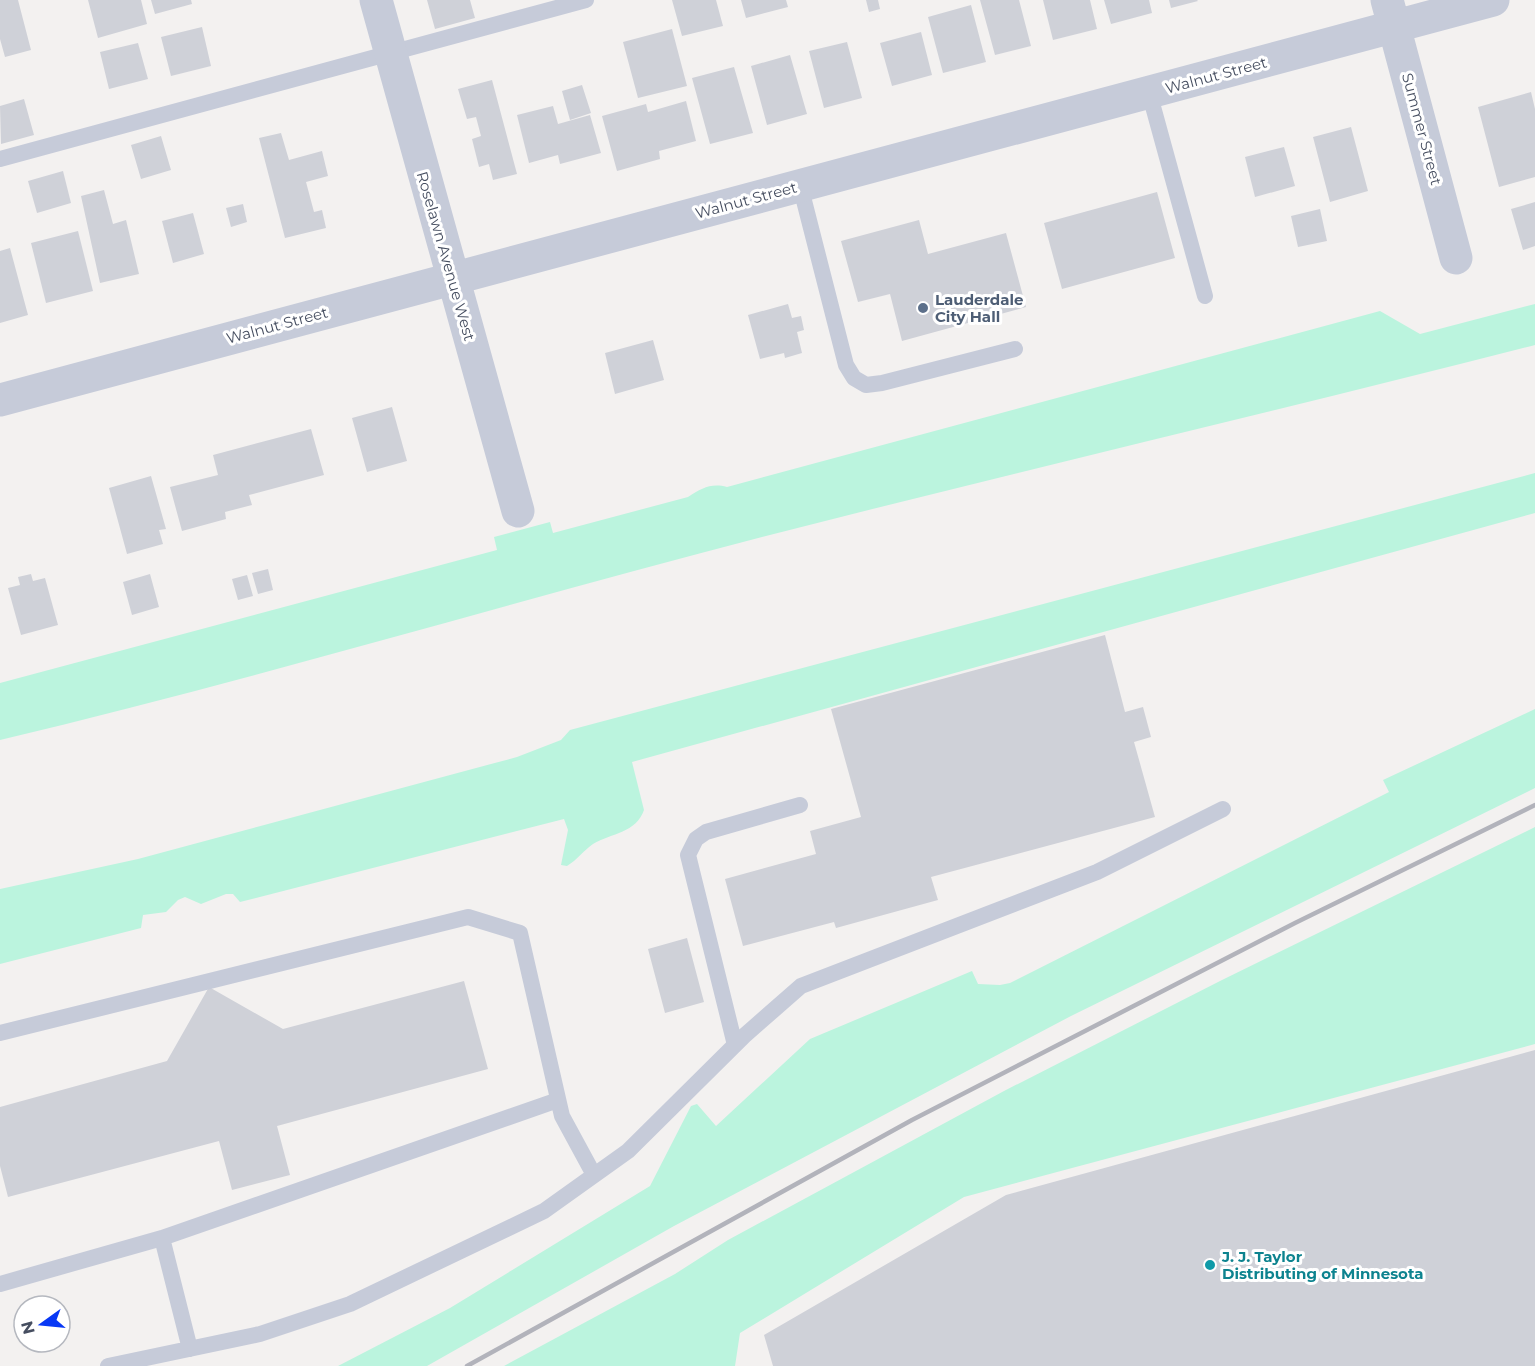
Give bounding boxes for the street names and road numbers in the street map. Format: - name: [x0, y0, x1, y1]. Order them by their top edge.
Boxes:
- street label: Walnut Street: [1163, 52, 1269, 98]
- street label: Summer Street: [1398, 71, 1446, 187]
- street label: Roselawn Avenue West: [413, 169, 479, 343]
- street label: Walnut Street: [693, 177, 799, 223]
- street label: Walnut Street: [224, 302, 330, 348]

